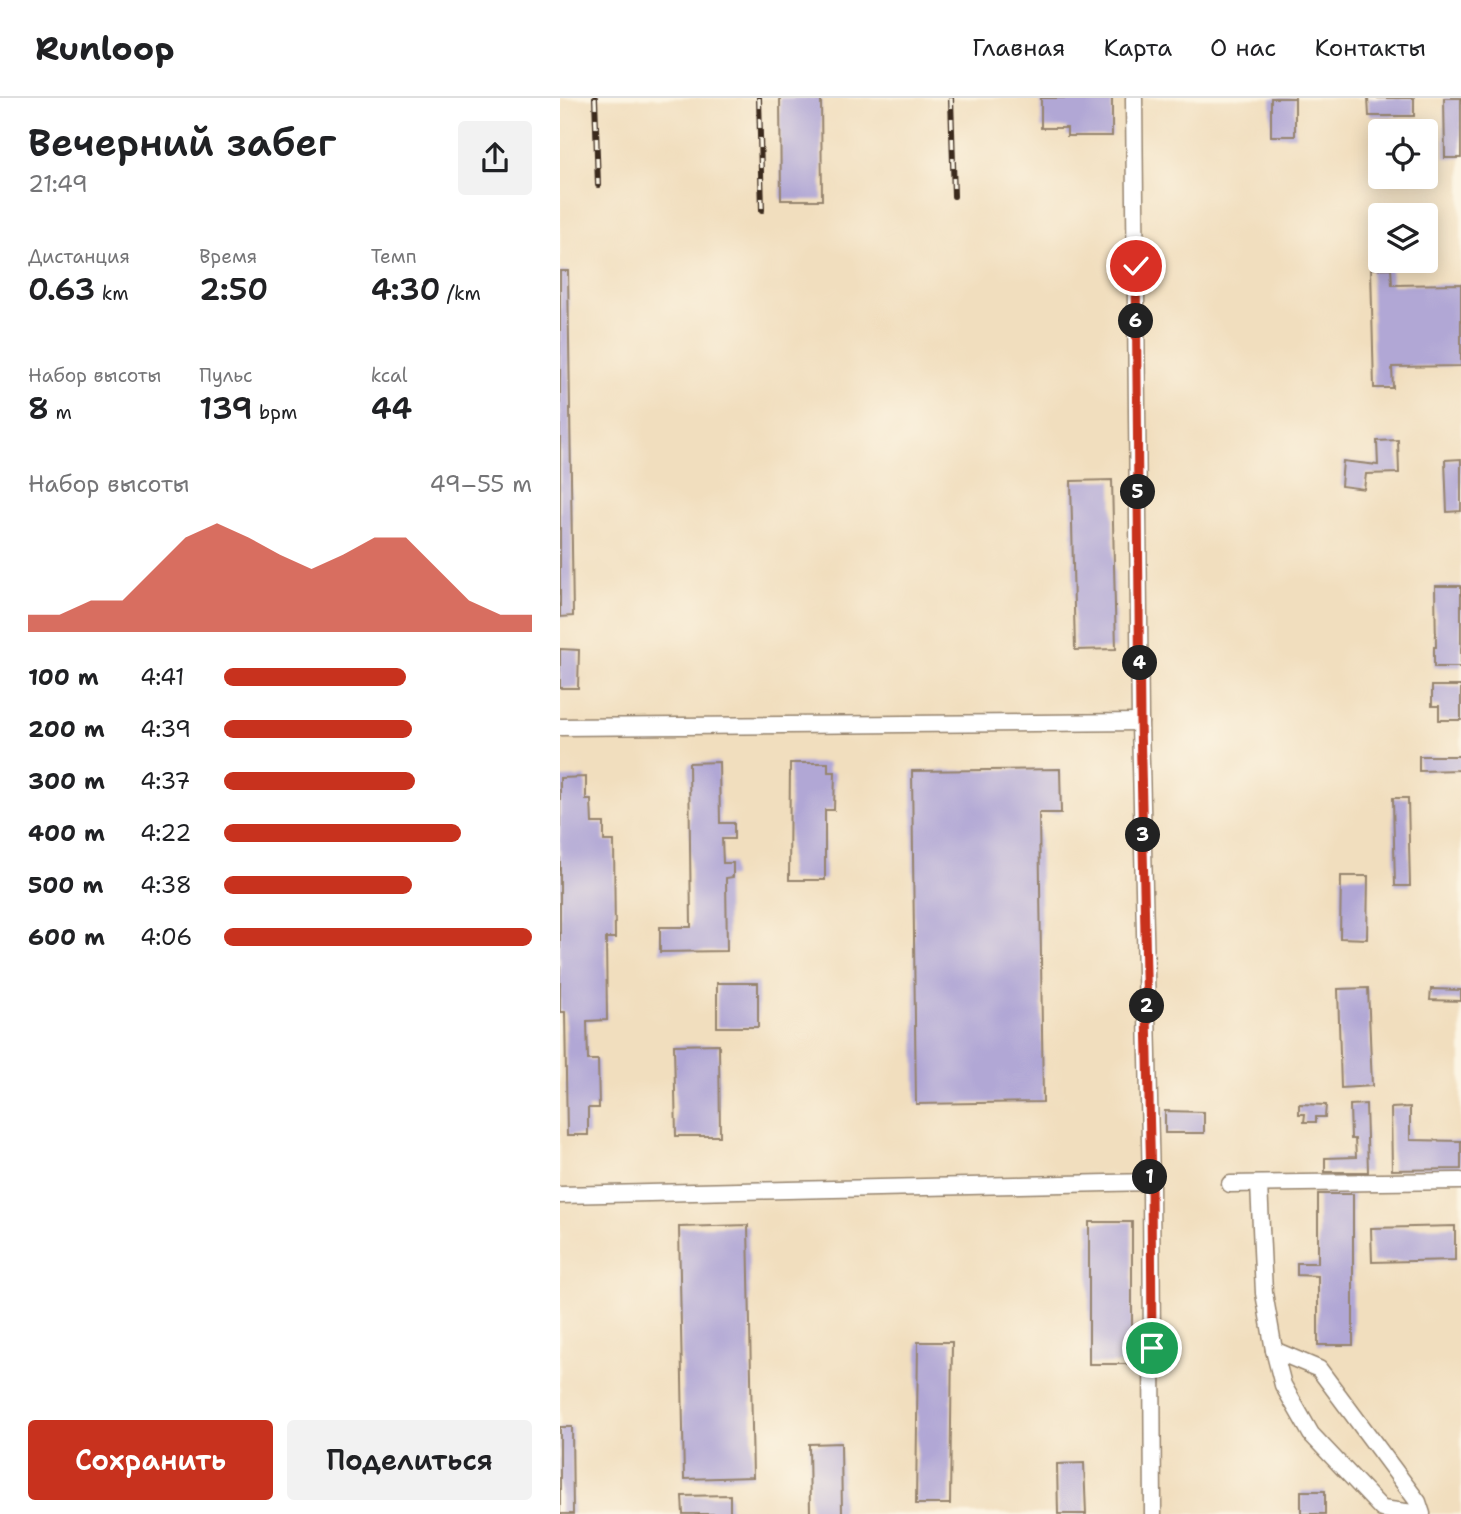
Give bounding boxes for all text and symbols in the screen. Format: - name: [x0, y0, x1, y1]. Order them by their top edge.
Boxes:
- text: Runloop: [35, 26, 174, 71]
- text: Главная: [972, 32, 1065, 64]
- text: Карта: [1103, 32, 1172, 64]
- text: О нас: [1210, 32, 1276, 64]
- text: Контакты: [1314, 32, 1426, 64]
- text: Вечерний забег: [28, 117, 336, 168]
- map controls: [1368, 119, 1438, 273]
- button: locate: [1368, 119, 1438, 189]
- button: share: [458, 121, 532, 195]
- text: 21:49: [28, 169, 88, 199]
- button: layers: [1368, 203, 1438, 273]
- pin: [1106, 236, 1166, 296]
- text: Дистанция: [28, 244, 130, 269]
- text: Время: [199, 244, 257, 269]
- text: Темп: [371, 244, 417, 269]
- icon: check: [1117, 247, 1155, 285]
- text: 0.63: [28, 269, 95, 310]
- text: 2:50: [199, 269, 268, 310]
- text: 4:30: [371, 269, 440, 310]
- text: km: [95, 281, 129, 306]
- text: /km: [440, 281, 481, 306]
- pin: 6: [1118, 304, 1154, 339]
- text: 6: [1129, 308, 1142, 333]
- text: Набор высоты: [28, 363, 161, 388]
- text: Пульс: [199, 363, 253, 388]
- text: kcal: [371, 363, 408, 388]
- text: 8: [28, 388, 49, 429]
- text: 139: [199, 388, 253, 429]
- text: 44: [371, 388, 412, 429]
- text: m: [49, 400, 72, 425]
- text: bpm: [253, 400, 297, 425]
- text: Набор высоты: [28, 469, 189, 499]
- text: 49–55 m: [430, 469, 532, 499]
- pin: 5: [1120, 474, 1156, 510]
- text: 5: [1132, 479, 1143, 504]
- pin: 4: [1122, 646, 1158, 680]
- text: 4: [1133, 650, 1146, 675]
- text: 100 m: [28, 662, 99, 692]
- text: 4:41: [140, 662, 185, 692]
- text: 200 m: [28, 714, 105, 744]
- text: 4:39: [140, 714, 191, 744]
- text: 300 m: [28, 766, 105, 796]
- text: 4:37: [140, 766, 190, 796]
- text: 400 m: [28, 818, 105, 848]
- text: 4:22: [140, 818, 191, 848]
- pin: 3: [1126, 818, 1160, 852]
- text: 3: [1136, 822, 1149, 847]
- text: 500 m: [28, 870, 103, 900]
- text: 4:38: [140, 870, 192, 900]
- text: 600 m: [28, 922, 105, 952]
- text: 4:06: [140, 922, 192, 952]
- pin: 2: [1130, 988, 1164, 1024]
- text: 2: [1140, 993, 1153, 1018]
- pin: 1: [1132, 1160, 1168, 1194]
- text: 1: [1145, 1164, 1154, 1189]
- pin: [1122, 1318, 1182, 1378]
- icon: arrive: [1133, 1329, 1171, 1367]
- button: Сохранить: [28, 1420, 273, 1500]
- button: Поделиться: [287, 1420, 532, 1500]

